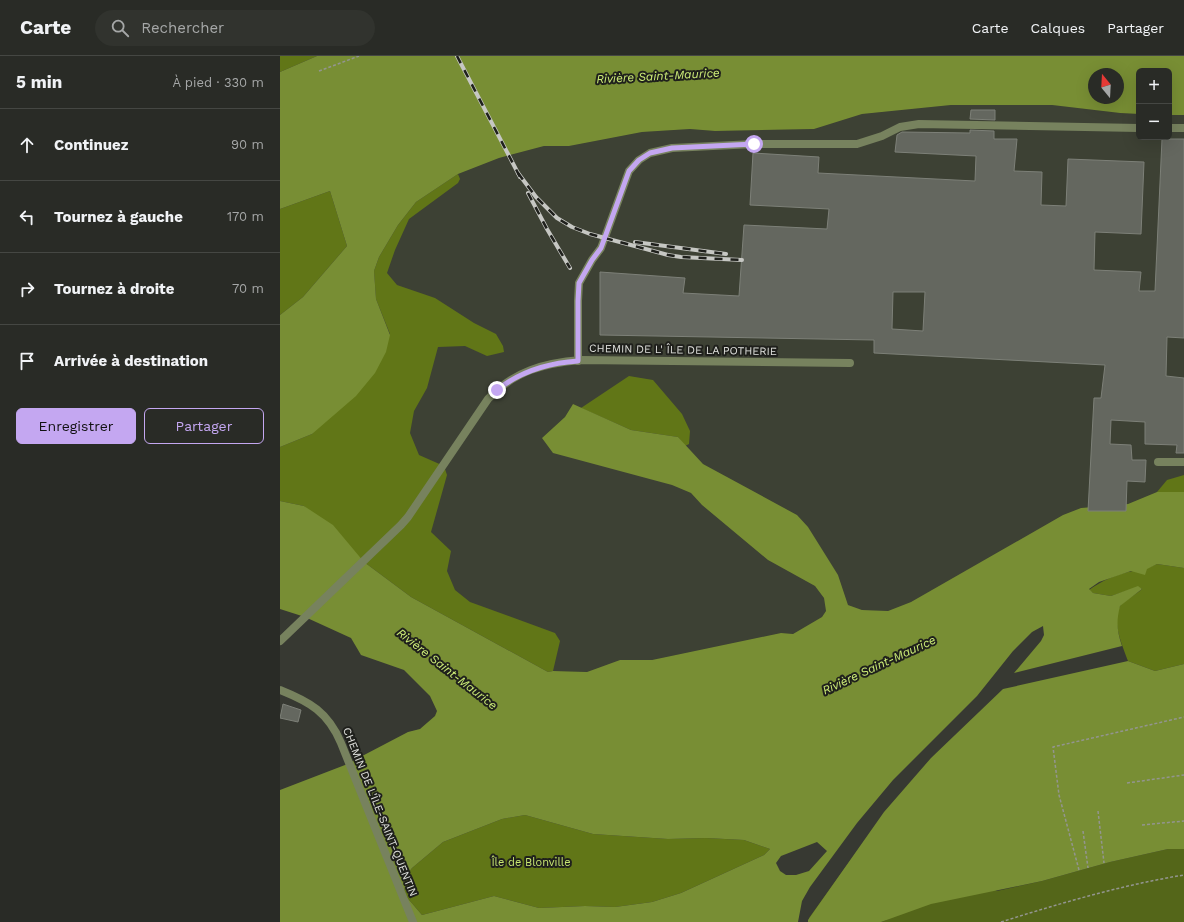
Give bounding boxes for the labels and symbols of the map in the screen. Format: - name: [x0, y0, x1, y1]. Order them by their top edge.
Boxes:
- water label: Rivière Saint-Maurice: [596, 66, 720, 86]
- north arrow: [1088, 68, 1124, 104]
- route start: [745, 135, 763, 153]
- street label: CHEMIN DE L' ÎLE DE LA POTHERIE: [589, 341, 777, 358]
- route end: [488, 381, 506, 399]
- water label: Rivière Saint-Maurice: [394, 625, 500, 713]
- water label: Rivière Saint-Maurice: [820, 633, 938, 697]
- street label: CHEMIN DE L'ÎLE-SAINT-QUENTIN: [340, 725, 421, 898]
- park label: Île de Blonville: [490, 855, 571, 869]

